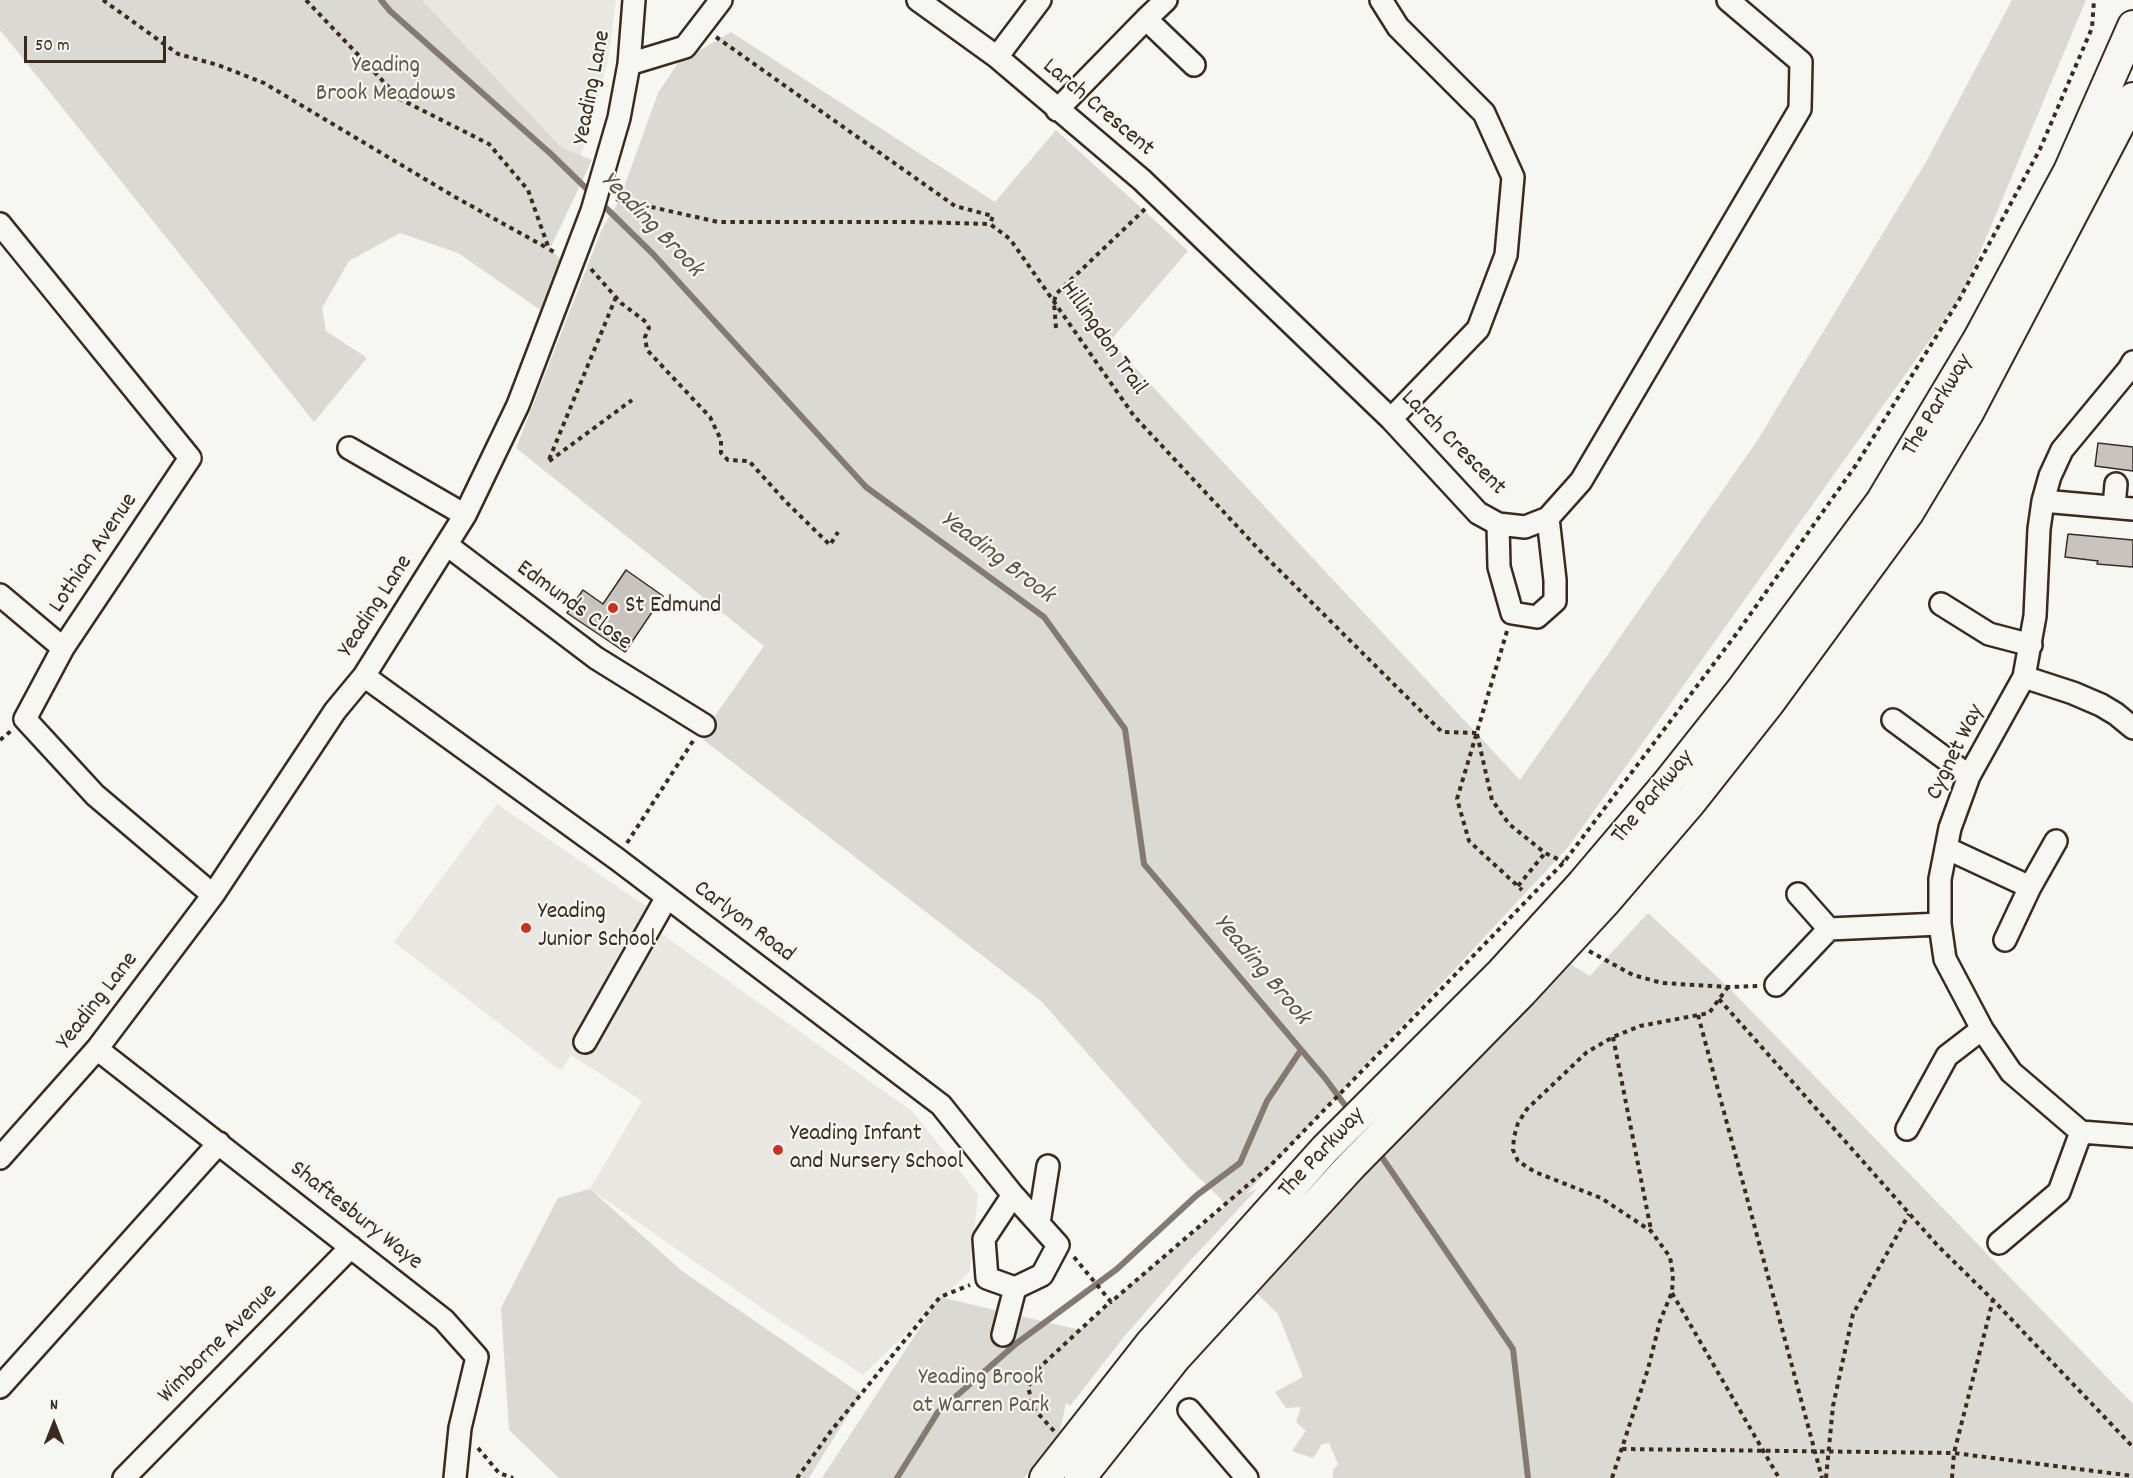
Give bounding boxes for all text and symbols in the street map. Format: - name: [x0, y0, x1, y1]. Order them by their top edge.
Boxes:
- scale bar: [27, 24, 170, 62]
- street label: Yeading Lane: [569, 28, 619, 148]
- text: 50 m: [35, 34, 70, 59]
- park label: Yeading Brook Meadows: [316, 54, 456, 110]
- street label: Larch Crescent: [1035, 54, 1159, 164]
- water label: Yeading Brook: [592, 167, 708, 285]
- street label: Hillingdon Trail: [1052, 276, 1152, 402]
- street label: The Parkway: [1897, 350, 1981, 462]
- street label: Larch Crescent: [1393, 385, 1511, 503]
- street label: Lothian Avenue: [44, 489, 146, 619]
- water label: Yeading Brook: [933, 506, 1059, 612]
- street label: Yeading Lane: [333, 550, 421, 664]
- street label: Edmunds Close: [510, 555, 636, 659]
- place label: St Edmund: [625, 594, 721, 622]
- marker: St Edmund: [606, 601, 620, 615]
- street label: Cygnet Way: [1922, 700, 1992, 806]
- street label: The Parkway: [1606, 745, 1702, 851]
- street label: Carlyon Road: [687, 876, 799, 970]
- place label: Yeading Junior School: [538, 900, 656, 956]
- water label: Yeading Brook: [1205, 909, 1315, 1033]
- marker: Yeading Junior School: [519, 921, 533, 935]
- street label: Yeading Lane: [52, 947, 146, 1057]
- street label: The Parkway: [1274, 1103, 1372, 1205]
- place label: Yeading Infant and Nursery School: [790, 1122, 963, 1178]
- marker: Yeading Infant and Nursery School: [771, 1143, 785, 1157]
- street label: Shaftesbury Waye: [283, 1156, 427, 1278]
- street label: Wimborne Avenue: [153, 1279, 285, 1411]
- park label: Yeading Brook at Warren Park: [913, 1366, 1049, 1422]
- north arrow: [24, 1394, 84, 1454]
- text: N: [50, 1394, 58, 1417]

